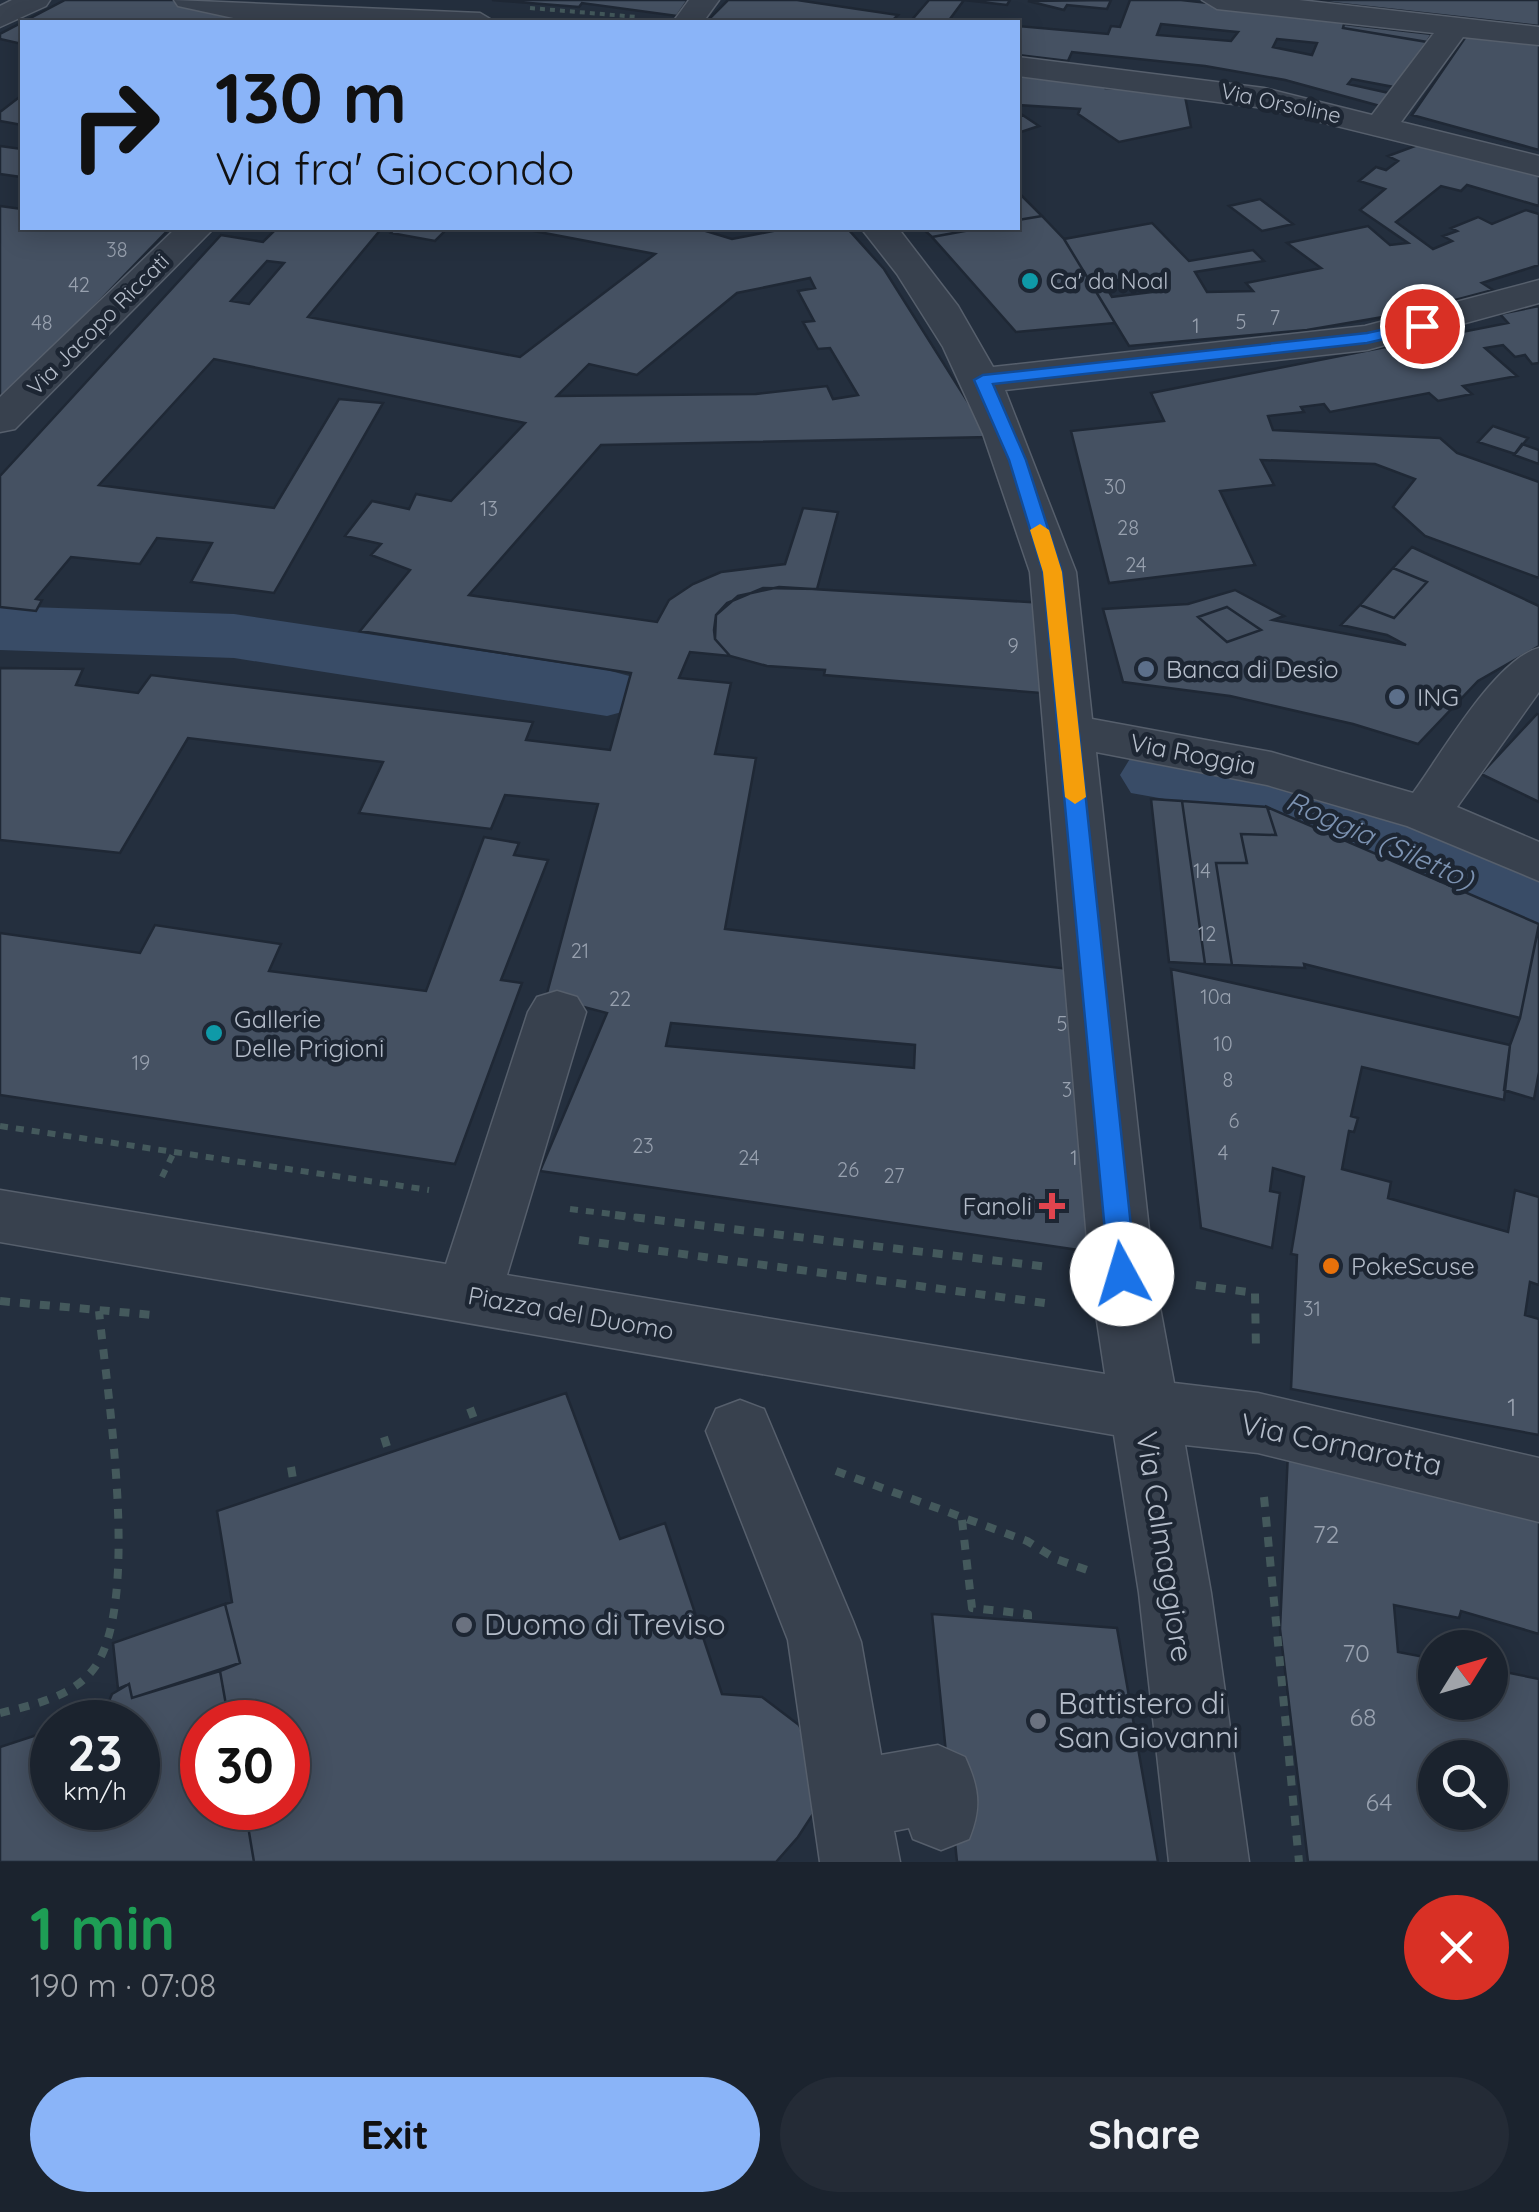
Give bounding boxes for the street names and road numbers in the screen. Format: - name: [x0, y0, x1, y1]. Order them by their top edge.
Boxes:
- street label: Via Orsoline: [1218, 77, 1344, 129]
- street label: Via Jacopo Riccati: [21, 247, 175, 401]
- street label: Via Roggia: [1128, 726, 1259, 781]
- street label: Piazza del Duomo: [466, 1279, 676, 1346]
- street label: Via Cornarotta: [1237, 1404, 1445, 1484]
- street label: Via Calmaggiore: [1128, 1429, 1202, 1665]

